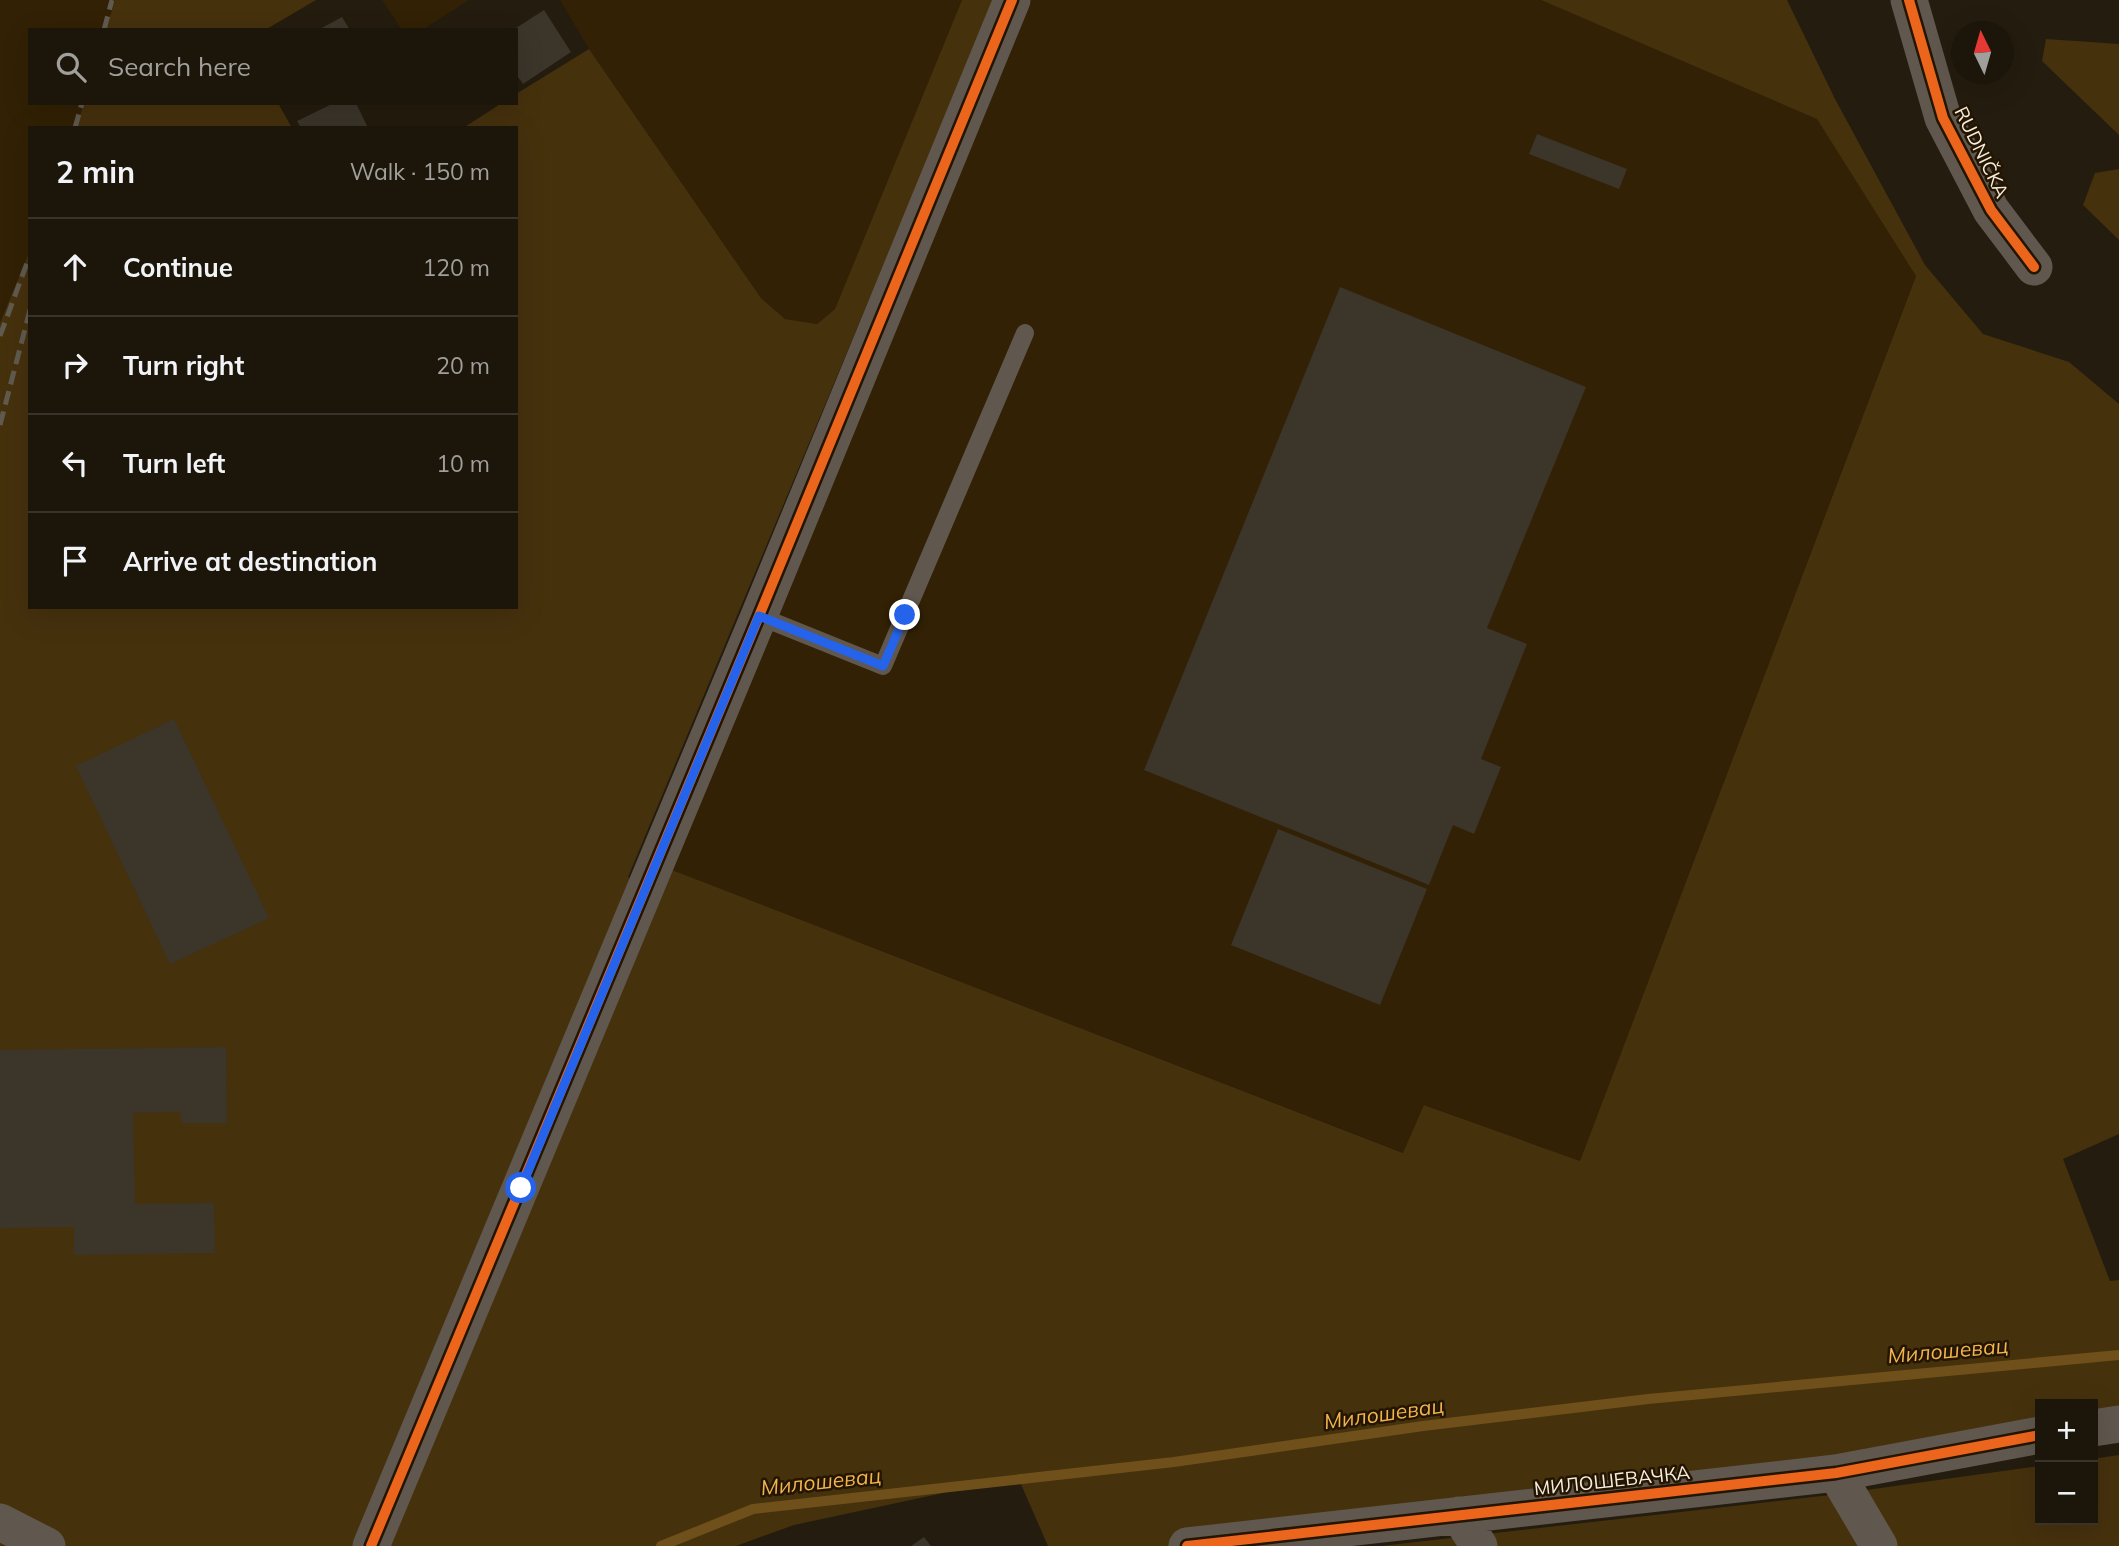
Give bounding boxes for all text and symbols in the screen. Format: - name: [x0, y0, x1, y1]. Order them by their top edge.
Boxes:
- north arrow: [1951, 21, 2014, 84]
- search box: [28, 28, 518, 105]
- icon: search: [52, 48, 90, 86]
- text: Search here: [108, 50, 251, 83]
- street label: RUDNIČKA: [1950, 102, 2014, 202]
- text: 2 min: [56, 153, 135, 191]
- text: Walk · 150 m: [350, 157, 490, 186]
- icon: ahead: [56, 248, 94, 286]
- text: Continue: [123, 251, 233, 284]
- text: 120 m: [422, 253, 490, 282]
- icon: right: [56, 346, 94, 384]
- text: Turn right: [123, 349, 244, 382]
- text: 20 m: [436, 351, 490, 380]
- icon: left: [56, 444, 94, 482]
- text: Turn left: [123, 447, 225, 480]
- text: 10 m: [436, 449, 490, 478]
- icon: arrive: [56, 542, 94, 580]
- text: Arrive at destination: [123, 545, 378, 578]
- route end: [889, 599, 920, 630]
- route start: [505, 1172, 536, 1203]
- water label: Милошевац: [1886, 1332, 2009, 1368]
- water label: Милошевац: [1322, 1392, 1446, 1434]
- map controls: [2035, 1399, 2098, 1525]
- button: +: [2035, 1399, 2098, 1462]
- street label: МИЛОШЕВАЧКА: [1533, 1460, 1691, 1500]
- water label: Милошевац: [759, 1462, 883, 1500]
- button: −: [2035, 1462, 2098, 1525]

